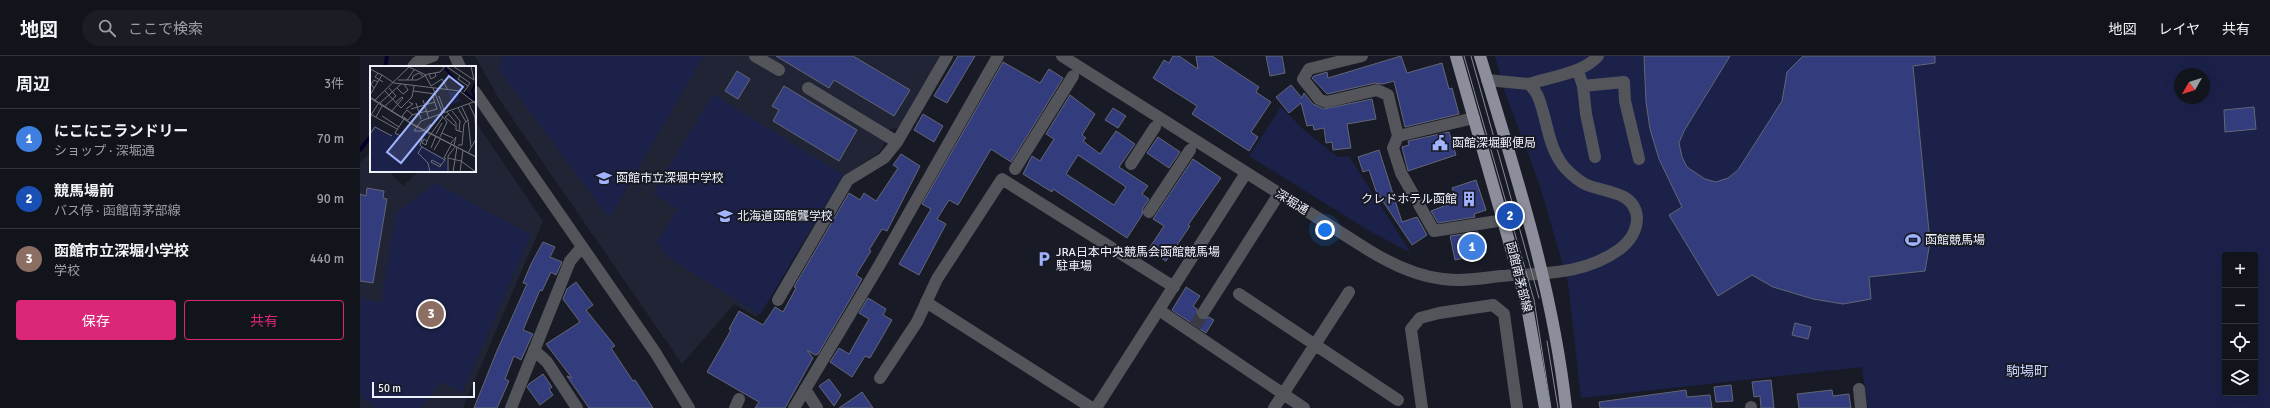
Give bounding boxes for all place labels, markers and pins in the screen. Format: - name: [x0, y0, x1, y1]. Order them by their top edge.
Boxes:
- public building icon: 函館深堀郵便局: [1431, 134, 1449, 152]
- place label: 函館深堀郵便局: [1452, 136, 1536, 151]
- school or university icon: 函館市立深堀中学校: [595, 169, 613, 187]
- place label: 函館市立深堀中学校: [616, 171, 724, 186]
- building icon: クレドホテル函館: [1460, 190, 1478, 208]
- place label: クレドホテル函館: [1361, 192, 1457, 207]
- pin: 2: [1497, 201, 1523, 231]
- school or university icon: 北海道函館聾学校: [716, 207, 734, 225]
- place label: 北海道函館聾学校: [737, 209, 833, 224]
- sports icon: 函館競馬場: [1904, 231, 1922, 249]
- pin: 1: [1459, 232, 1485, 262]
- place label: 函館競馬場: [1925, 233, 1985, 248]
- place label: JRA日本中央競馬会函館競馬場 駐車場: [1056, 245, 1220, 274]
- parking icon: JRA日本中央競馬会函館競馬場 駐車場: [1035, 250, 1053, 268]
- pin: 3: [418, 299, 444, 329]

